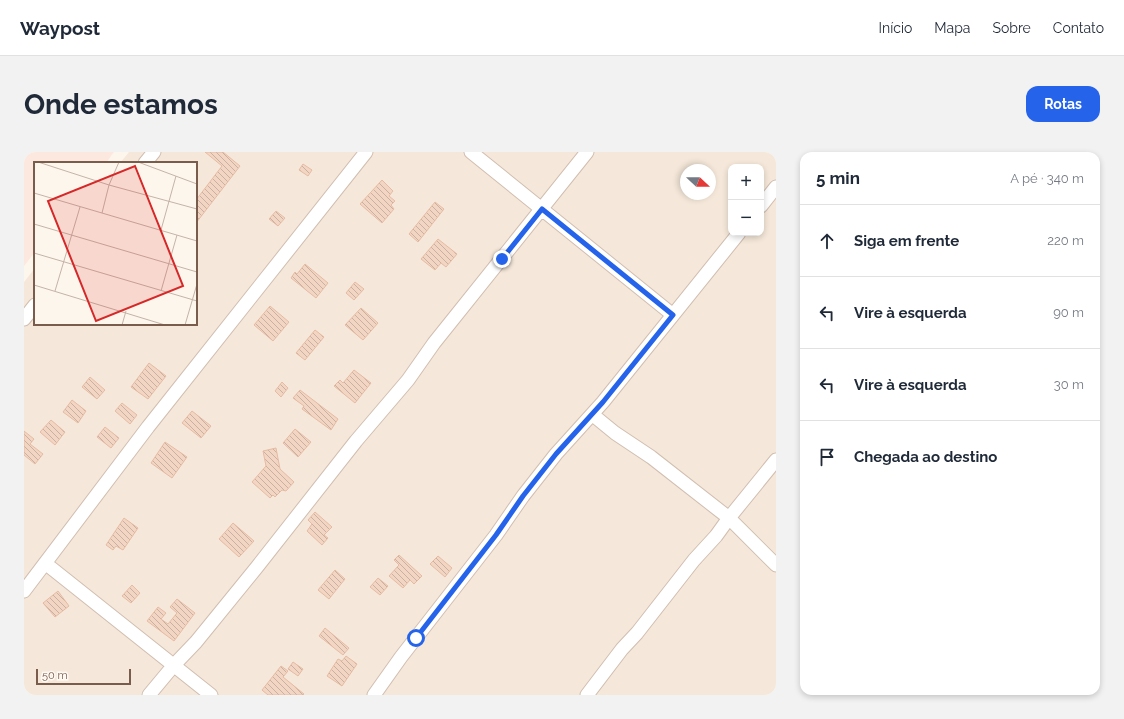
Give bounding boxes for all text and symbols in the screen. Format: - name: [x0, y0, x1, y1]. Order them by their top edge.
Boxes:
- text: Waypost: [20, 17, 100, 39]
- text: Início: [879, 20, 912, 36]
- text: Mapa: [934, 20, 970, 36]
- text: Sobre: [992, 20, 1031, 36]
- text: Contato: [1053, 20, 1104, 36]
- button: Rotas: [1026, 86, 1100, 122]
- text: Onde estamos: [24, 88, 218, 121]
- inset map: [34, 162, 197, 325]
- north arrow: [680, 164, 716, 200]
- map controls: [728, 164, 764, 236]
- button: +: [728, 164, 764, 200]
- text: 5 min: [816, 168, 860, 188]
- text: A pé · 340 m: [1010, 171, 1084, 186]
- button: −: [728, 200, 764, 236]
- icon: ahead: [816, 230, 838, 252]
- text: Siga em frente: [854, 232, 959, 250]
- text: 220 m: [1047, 233, 1084, 248]
- route end: [493, 250, 511, 268]
- icon: left: [816, 302, 838, 324]
- text: Vire à esquerda: [854, 304, 967, 322]
- text: 90 m: [1053, 305, 1084, 320]
- icon: left: [816, 374, 838, 396]
- text: Vire à esquerda: [854, 376, 967, 394]
- text: 30 m: [1054, 377, 1084, 392]
- icon: arrive: [816, 446, 838, 468]
- text: Chegada ao destino: [854, 448, 997, 466]
- route start: [407, 629, 425, 647]
- scale bar: [36, 667, 131, 686]
- text: 50 m: [42, 669, 68, 682]

